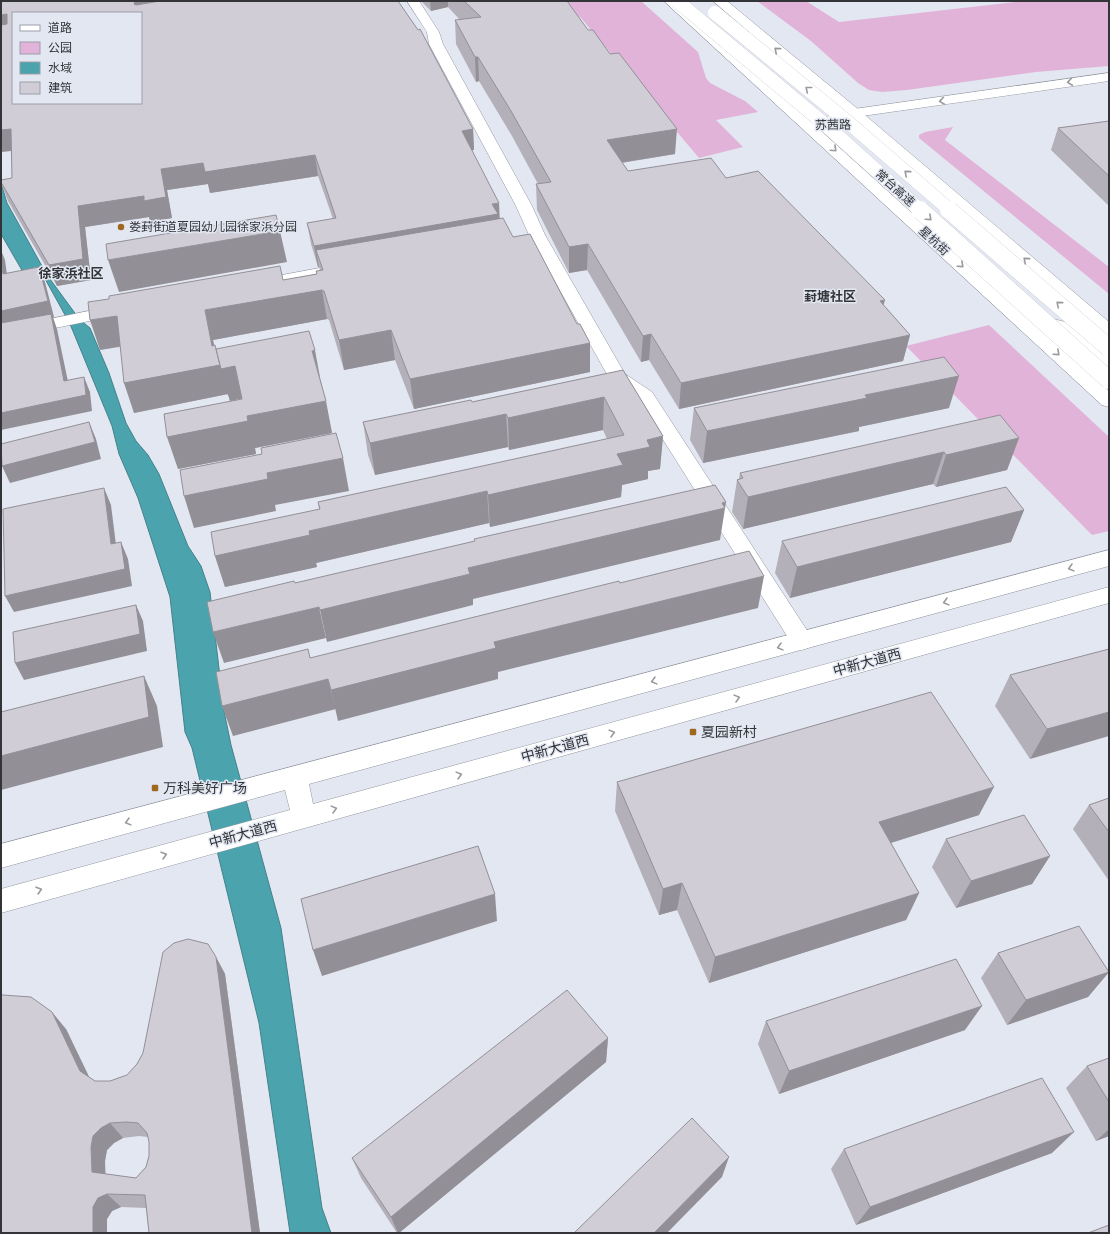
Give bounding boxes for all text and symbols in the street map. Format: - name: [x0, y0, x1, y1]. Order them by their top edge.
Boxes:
- legend: [12, 12, 142, 104]
- text: 道路: [48, 19, 72, 37]
- text: 公园: [48, 39, 72, 57]
- one-way arrow: [775, 47, 782, 54]
- text: 水域: [48, 59, 72, 77]
- one-way arrow: [1067, 78, 1073, 87]
- text: 建筑: [48, 79, 72, 97]
- one-way arrow: [806, 87, 813, 94]
- one-way arrow: [939, 96, 945, 105]
- street label: 苏茜路: [815, 116, 851, 134]
- one-way arrow: [829, 144, 837, 152]
- street label: 常台高速: [871, 165, 919, 211]
- one-way arrow: [905, 171, 912, 178]
- one-way arrow: [924, 214, 932, 221]
- place label: 娄葑街道夏园幼儿园徐家浜分园: [129, 218, 297, 236]
- marker: 娄葑街道夏园幼儿园徐家浜分园: [116, 222, 126, 232]
- street label: 星杭街: [915, 222, 953, 260]
- one-way arrow: [1024, 258, 1031, 265]
- one-way arrow: [956, 261, 964, 268]
- district label: 徐家浜社区: [38, 264, 104, 283]
- district label: 葑塘社区: [804, 287, 856, 306]
- one-way arrow: [1056, 302, 1063, 309]
- one-way arrow: [1052, 348, 1060, 356]
- one-way arrow: [1068, 563, 1075, 572]
- one-way arrow: [943, 597, 950, 606]
- one-way arrow: [776, 642, 783, 651]
- street label: 中新大道西: [831, 643, 903, 681]
- one-way arrow: [651, 676, 657, 684]
- one-way arrow: [733, 694, 740, 703]
- place label: 夏园新村: [701, 722, 757, 742]
- marker: 夏园新村: [688, 727, 698, 737]
- street label: 中新大道西: [519, 729, 591, 767]
- one-way arrow: [608, 729, 615, 738]
- one-way arrow: [456, 771, 463, 780]
- place label: 万科美好广场: [163, 778, 247, 798]
- marker: 万科美好广场: [150, 783, 160, 793]
- one-way arrow: [330, 805, 337, 814]
- street label: 中新大道西: [207, 815, 279, 853]
- one-way arrow: [125, 817, 132, 826]
- one-way arrow: [160, 851, 167, 860]
- one-way arrow: [35, 887, 42, 895]

